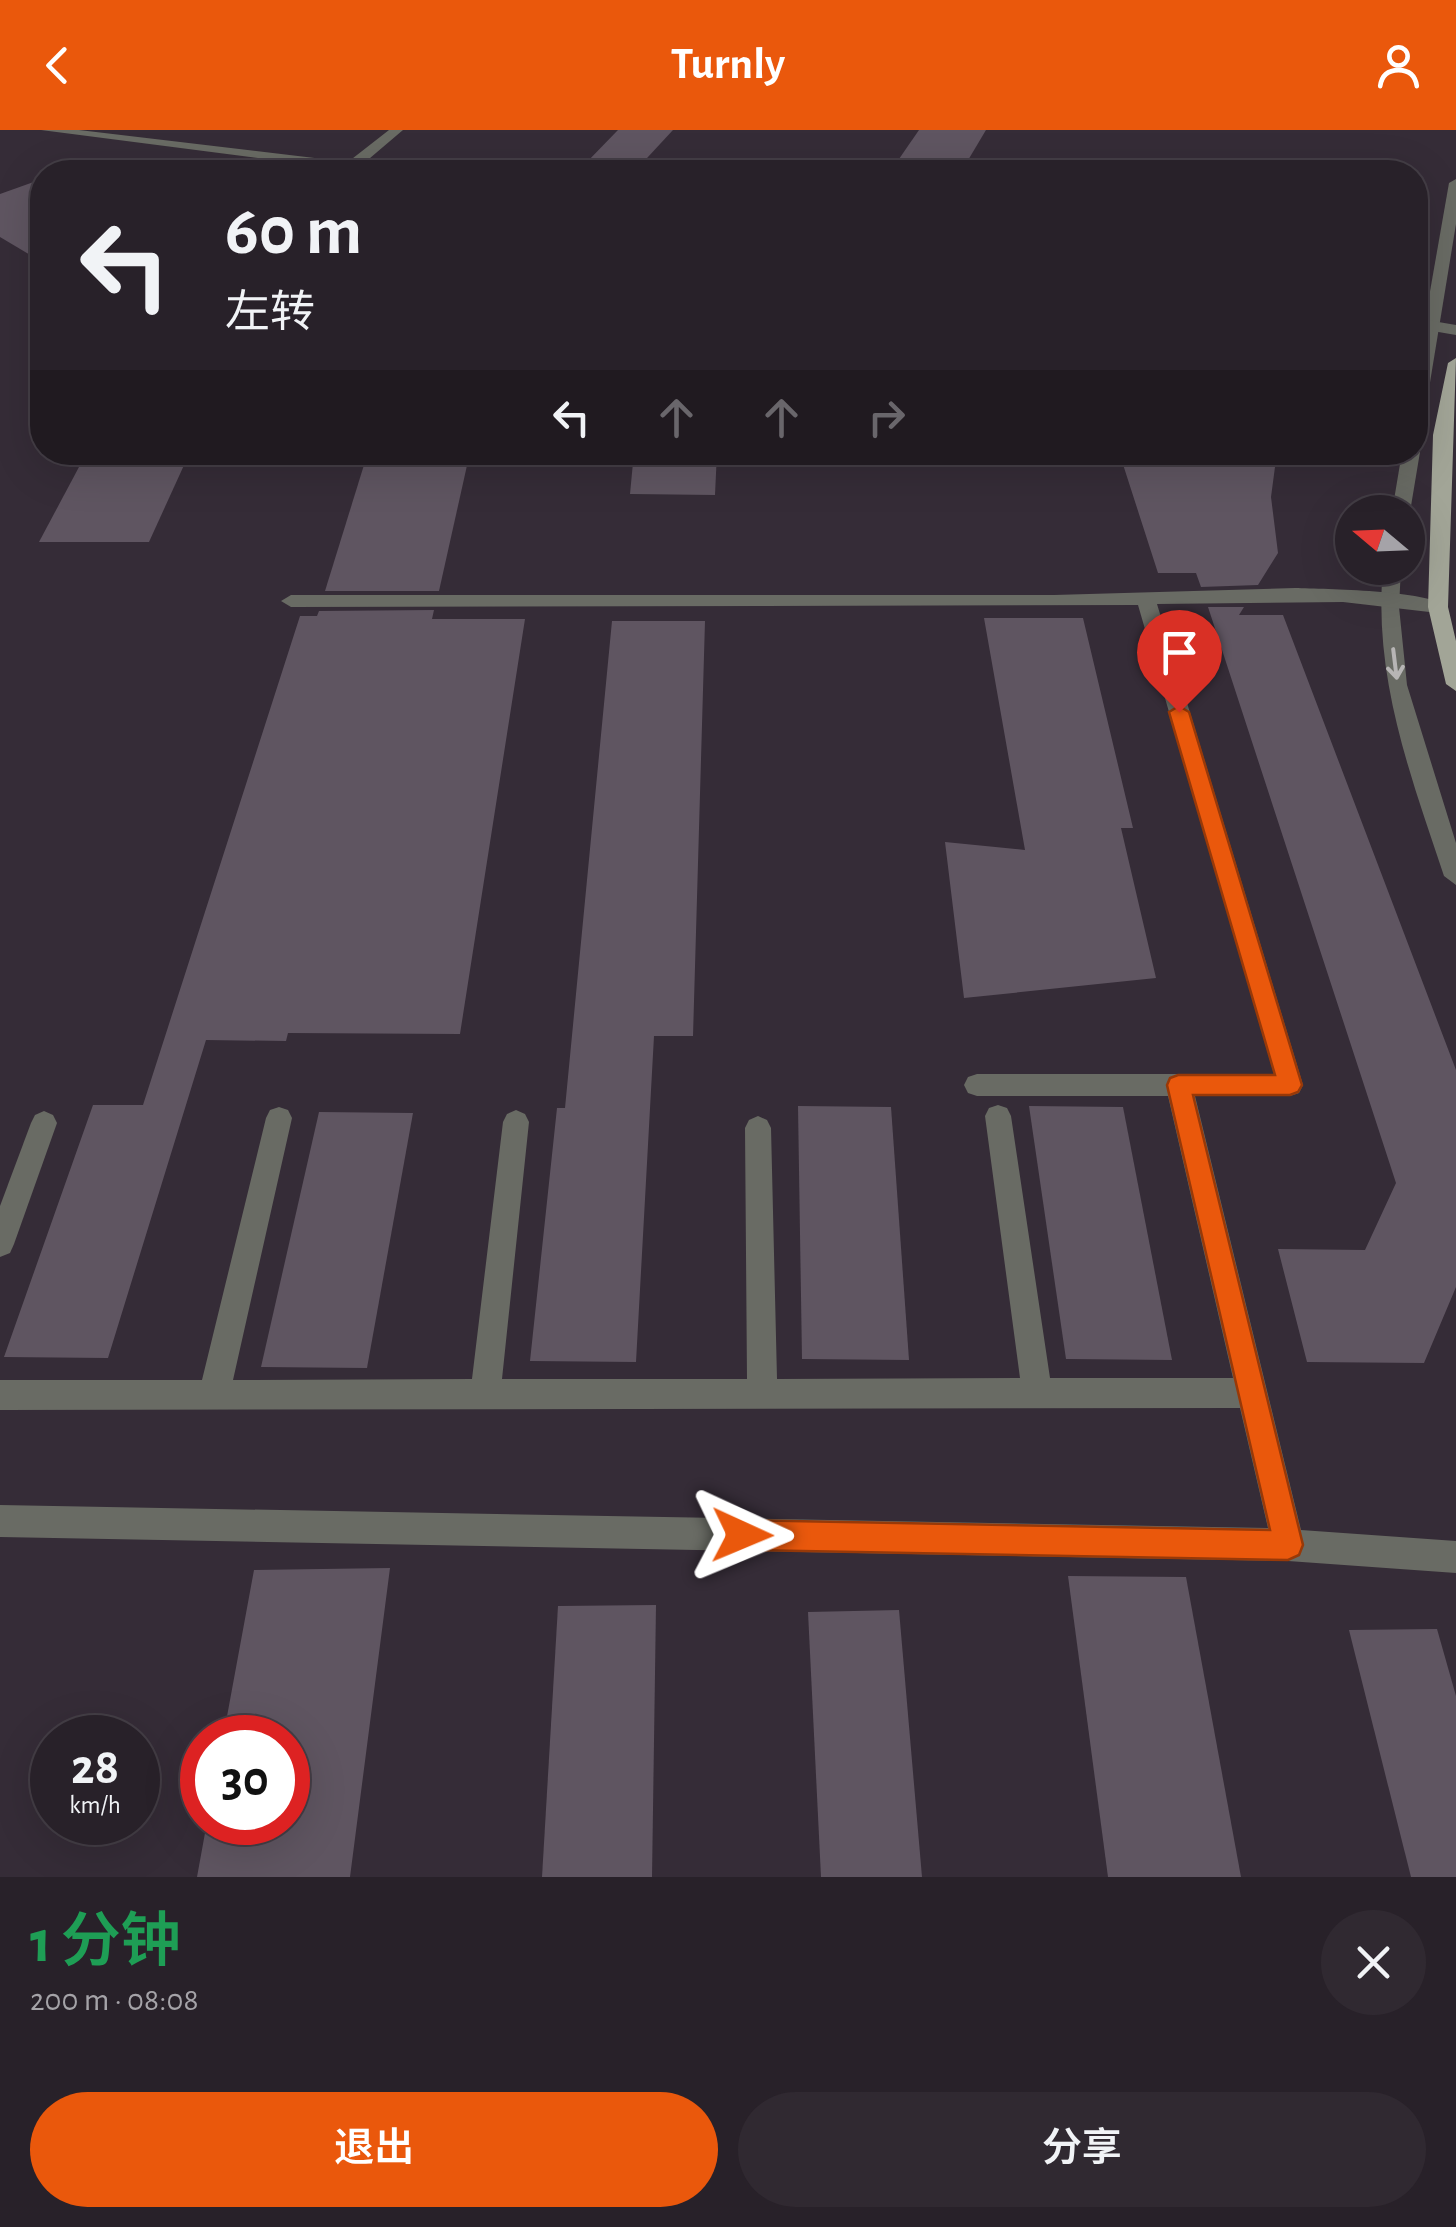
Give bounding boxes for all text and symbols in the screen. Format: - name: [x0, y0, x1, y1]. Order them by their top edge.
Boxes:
- icon: back: [30, 38, 85, 93]
- icon: person: [1371, 38, 1426, 93]
- text: Turnly: [671, 42, 785, 87]
- text: 60 m: [225, 197, 362, 267]
- icon: left: [60, 200, 190, 330]
- text: 左转: [225, 291, 315, 336]
- icon: left: [544, 390, 599, 445]
- icon: ahead: [649, 390, 704, 445]
- icon: ahead: [754, 390, 809, 445]
- icon: right: [859, 390, 914, 445]
- north arrow: [1335, 495, 1425, 585]
- map controls: [1335, 495, 1425, 585]
- pin: [1137, 610, 1222, 713]
- icon: arrive: [1152, 625, 1207, 680]
- one-way arrow: [1386, 648, 1405, 680]
- position arrow: [690, 1483, 794, 1587]
- speed limit sign: 30: [180, 1715, 310, 1845]
- text: 28: [71, 1743, 119, 1793]
- text: km/h: [69, 1793, 121, 1818]
- button: close: [1321, 1910, 1426, 2015]
- text: 1 分钟: [30, 1913, 181, 1973]
- text: 200 m · 08:08: [30, 1984, 199, 2016]
- button: 退出: [30, 2092, 718, 2207]
- button: 分享: [738, 2092, 1426, 2207]

